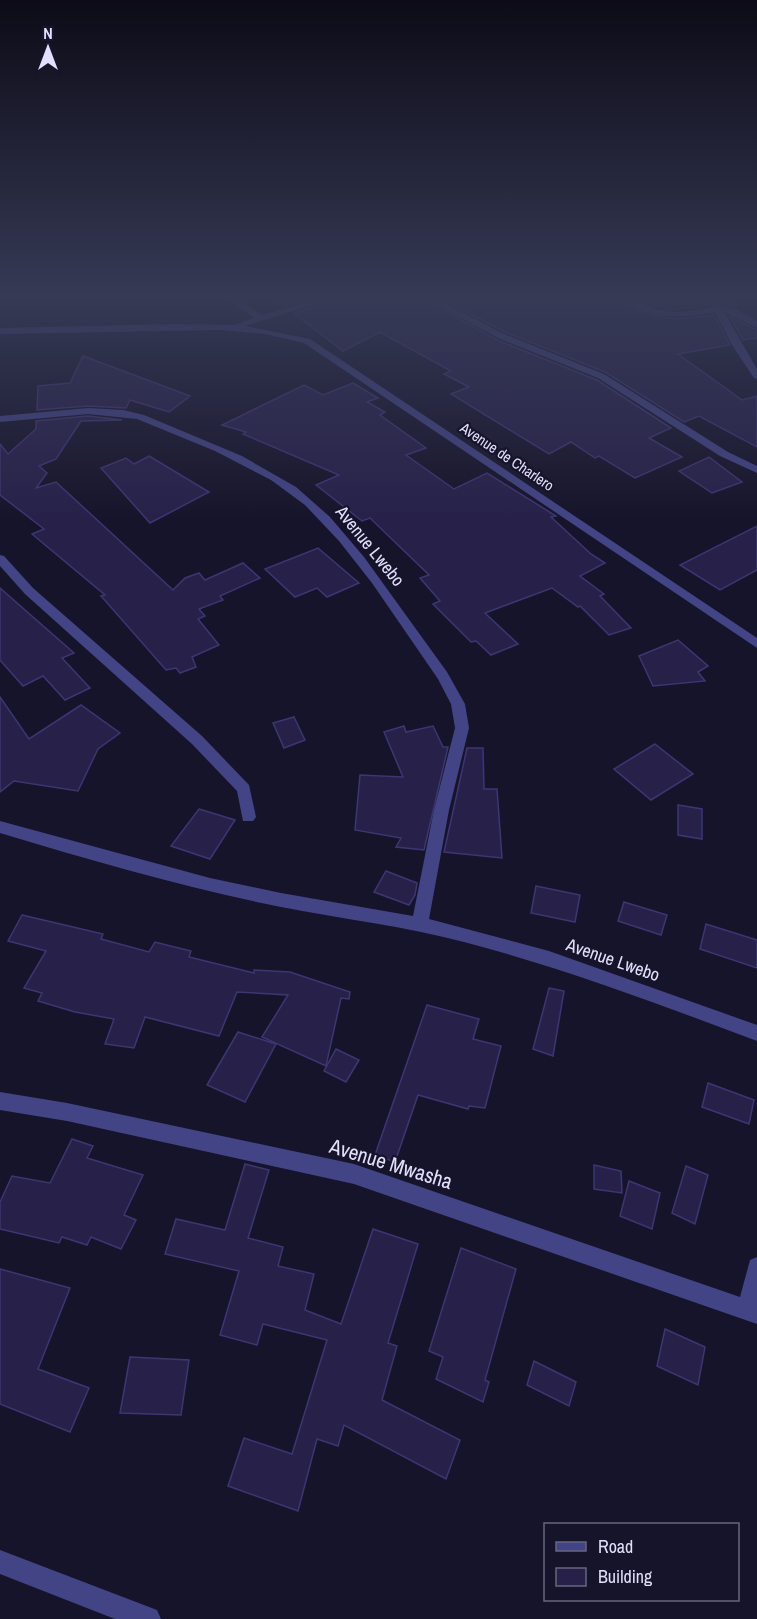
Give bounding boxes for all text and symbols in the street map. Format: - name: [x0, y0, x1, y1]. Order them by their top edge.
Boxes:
- north arrow: [18, 18, 78, 78]
- text: N: [43, 22, 53, 44]
- street label: Avenue de Charlero: [455, 417, 559, 496]
- street label: Avenue Lwebo: [329, 499, 411, 591]
- street label: Avenue Lwebo: [562, 932, 663, 987]
- street label: Avenue Mwasha: [325, 1131, 457, 1196]
- legend: [544, 1523, 739, 1601]
- text: Road: [598, 1534, 633, 1559]
- text: Building: [598, 1564, 653, 1589]

